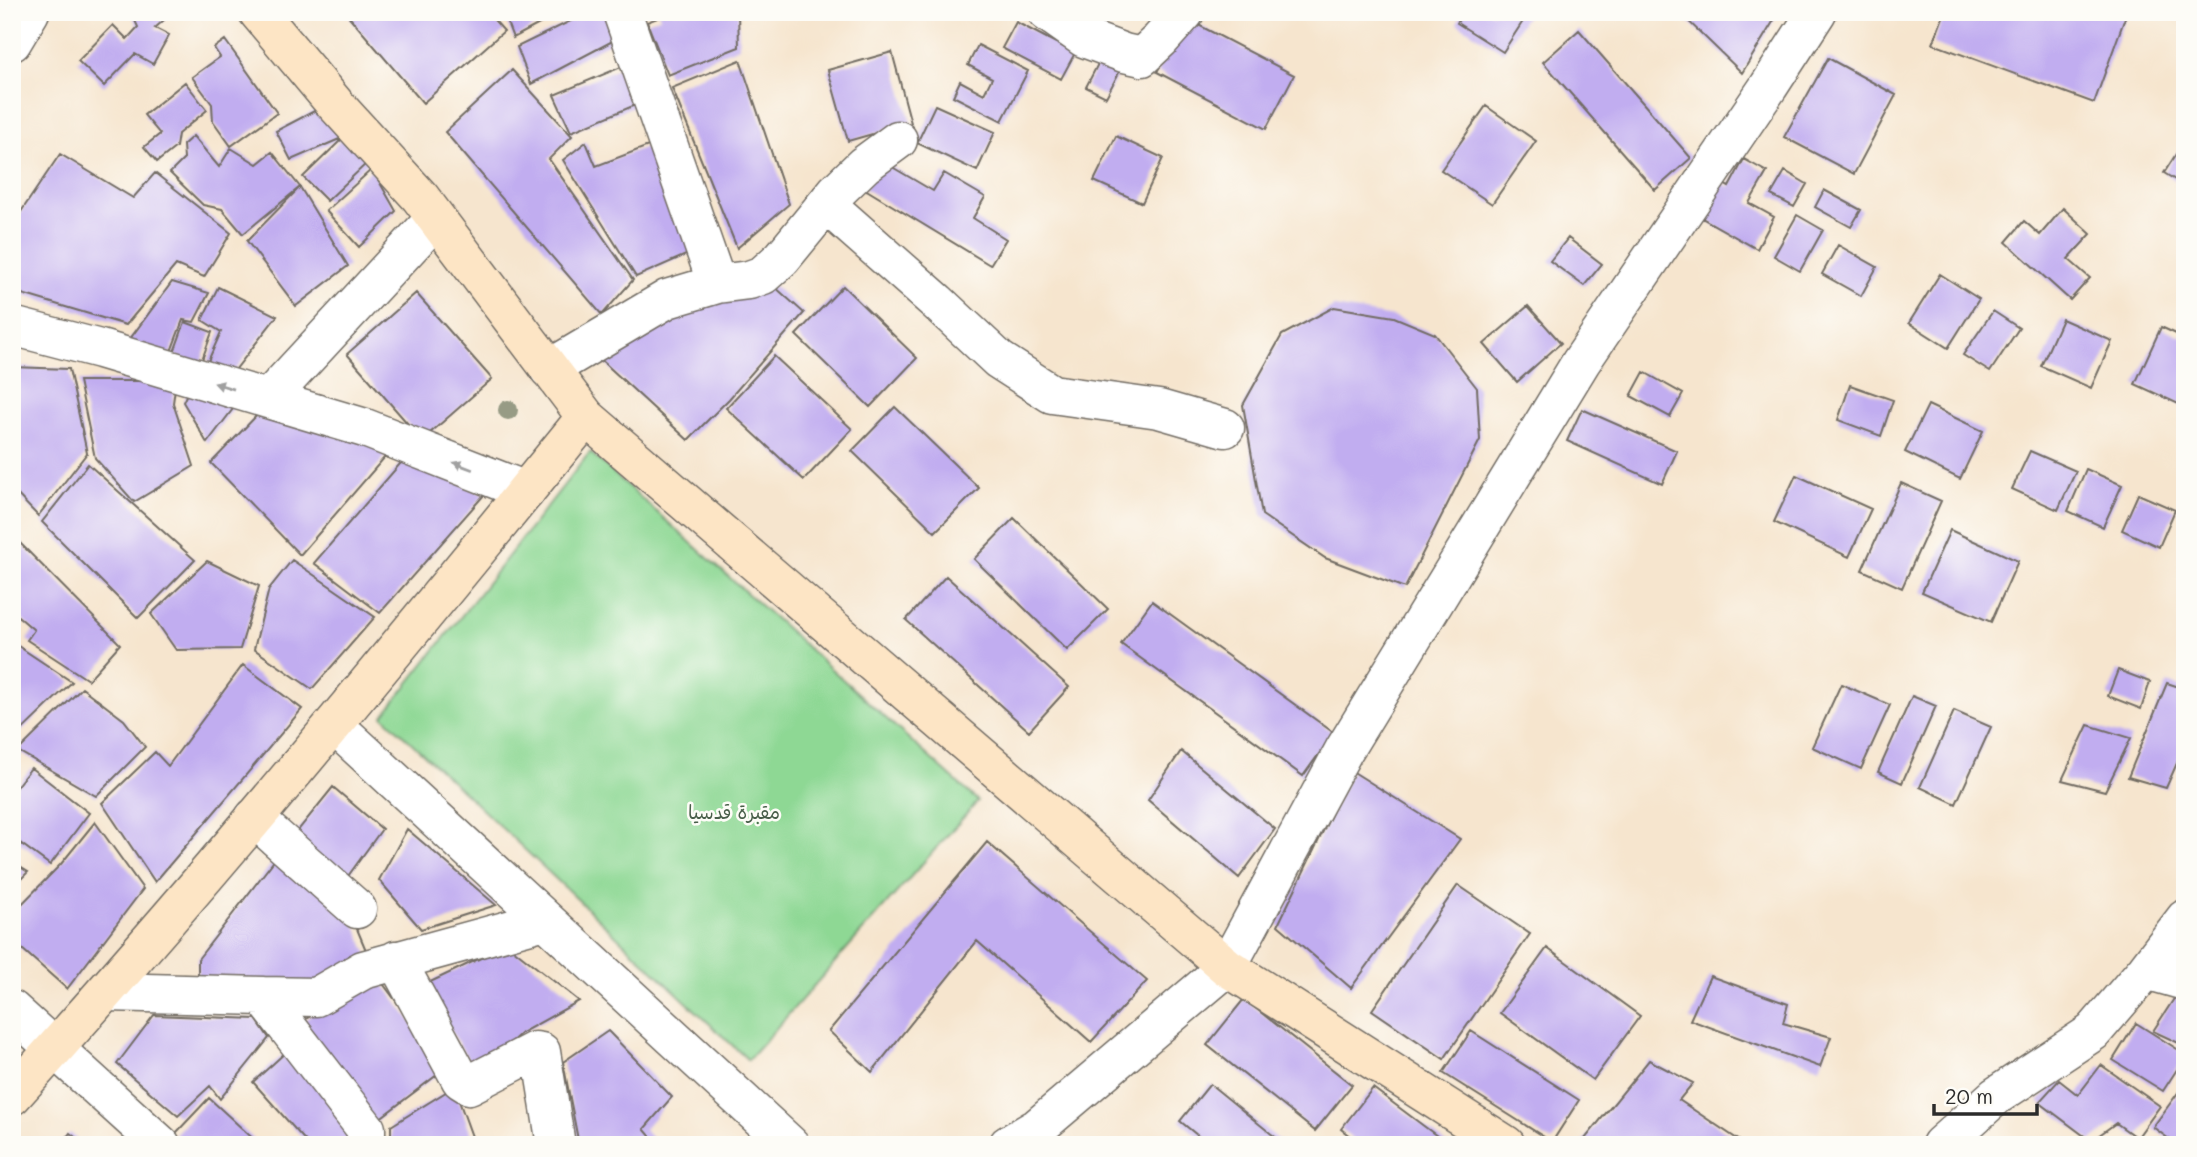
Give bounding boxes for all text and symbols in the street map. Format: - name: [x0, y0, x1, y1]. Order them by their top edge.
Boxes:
- one-way arrow: [213, 380, 234, 390]
- one-way arrow: [452, 461, 473, 472]
- park label: مقبرة قدسيا: [688, 799, 780, 824]
- scale bar: [1934, 1073, 2038, 1117]
- text: 20 m: [1945, 1082, 1993, 1109]

